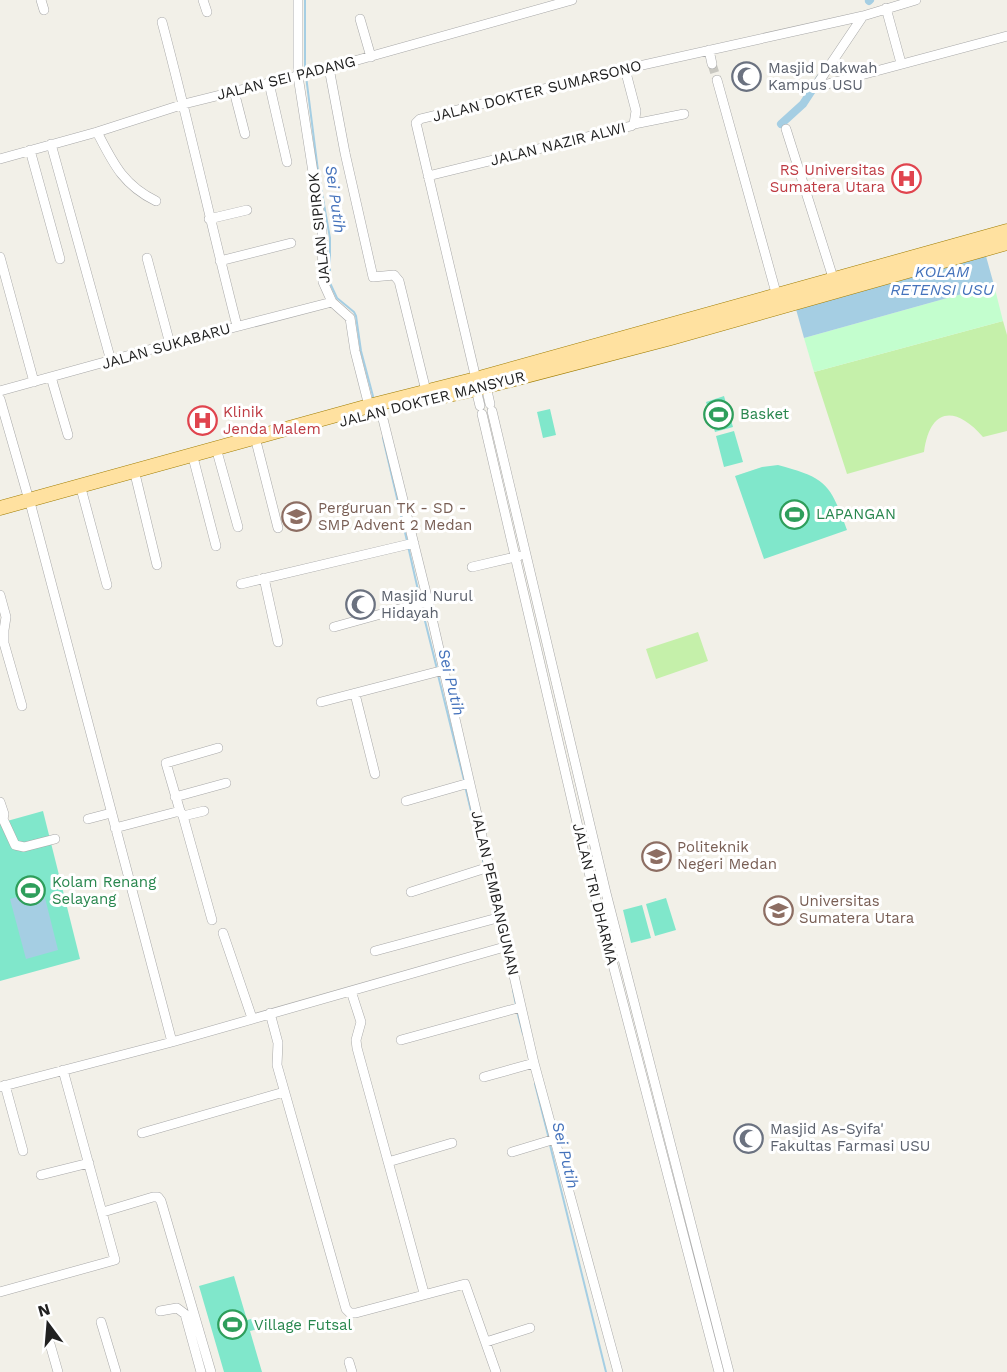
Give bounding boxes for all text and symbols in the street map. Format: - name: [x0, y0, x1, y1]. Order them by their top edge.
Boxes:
- street label: JALAN SEI PADANG: [215, 52, 357, 104]
- street label: JALAN DOKTER SUMARSONO: [431, 56, 643, 126]
- place label: Masjid Dakwah Kampus USU: [768, 59, 878, 94]
- mosque icon: Masjid Dakwah Kampus USU: [731, 61, 763, 93]
- street label: JALAN NAZIR ALWI: [488, 118, 628, 170]
- place label: RS Universitas Sumatera Utara: [770, 161, 886, 196]
- hospital icon: RS Universitas Sumatera Utara: [890, 163, 922, 195]
- water label: Sei Putih: [321, 164, 350, 234]
- street label: JALAN SIPIROK: [304, 171, 334, 284]
- water label: KOLAM RETENSI USU: [890, 262, 995, 299]
- street label: JALAN SUKABARU: [100, 319, 232, 373]
- street label: JALAN DOKTER MANSYUR: [337, 367, 527, 431]
- sports icon: Basket: [703, 398, 735, 430]
- place label: Klinik Jenda Malem: [223, 403, 321, 438]
- hospital icon: Klinik Jenda Malem: [186, 405, 218, 437]
- place label: Basket: [740, 405, 790, 423]
- sports icon: LAPANGAN: [779, 498, 811, 530]
- place label: Perguruan TK - SD - SMP Advent 2 Medan: [318, 499, 472, 534]
- school or university icon: Perguruan TK - SD - SMP Advent 2 Medan: [281, 501, 313, 533]
- place label: LAPANGAN: [816, 505, 896, 523]
- place label: Masjid Nurul Hidayah: [381, 587, 473, 622]
- mosque icon: Masjid Nurul Hidayah: [344, 589, 376, 621]
- water label: Sei Putih: [434, 647, 469, 718]
- street label: JALAN PEMBANGUNAN: [467, 809, 523, 977]
- street label: JALAN TRI DHARMA: [569, 821, 621, 967]
- place label: Politeknik Negeri Medan: [677, 838, 777, 873]
- school or university icon: Politeknik Negeri Medan: [640, 840, 672, 872]
- place label: Kolam Renang Selayang: [52, 873, 156, 908]
- sports icon: Kolam Renang Selayang: [15, 875, 47, 907]
- place label: Universitas Sumatera Utara: [799, 892, 915, 927]
- school or university icon: Universitas Sumatera Utara: [762, 894, 794, 926]
- water label: Sei Putih: [548, 1120, 583, 1191]
- place label: Masjid As-Syifa' Fakultas Farmasi USU: [770, 1120, 930, 1155]
- mosque icon: Masjid As-Syifa' Fakultas Farmasi USU: [733, 1122, 765, 1154]
- north arrow: [18, 1294, 78, 1354]
- text: N: [36, 1299, 52, 1321]
- sports icon: Village Futsal: [217, 1309, 249, 1341]
- place label: Village Futsal: [254, 1316, 353, 1334]

